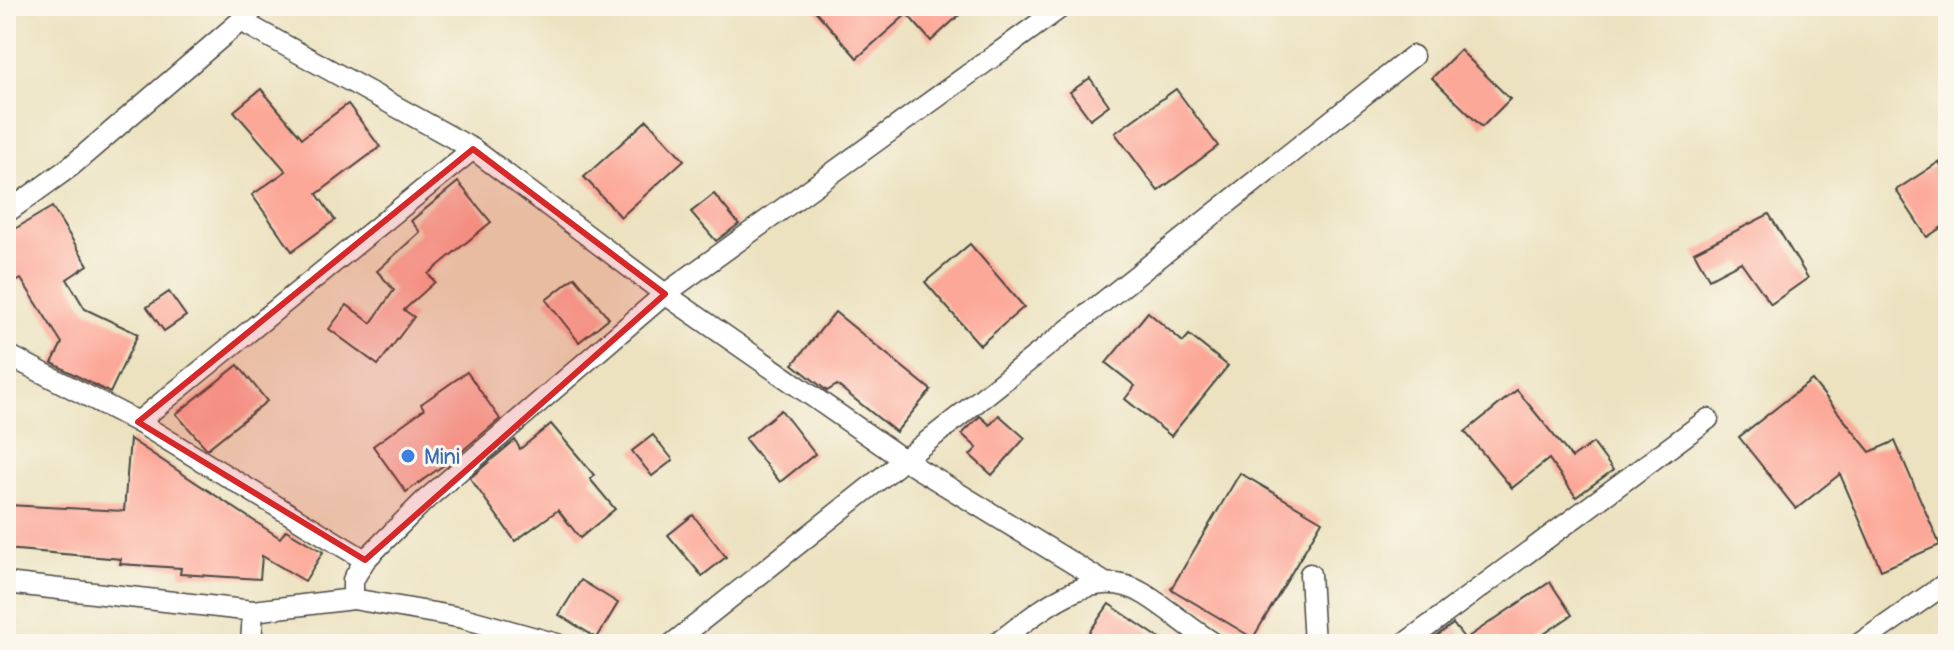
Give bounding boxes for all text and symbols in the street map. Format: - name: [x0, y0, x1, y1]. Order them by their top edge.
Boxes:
- place label: Mini: [424, 443, 460, 471]
- marker: Mini: [399, 447, 417, 465]

